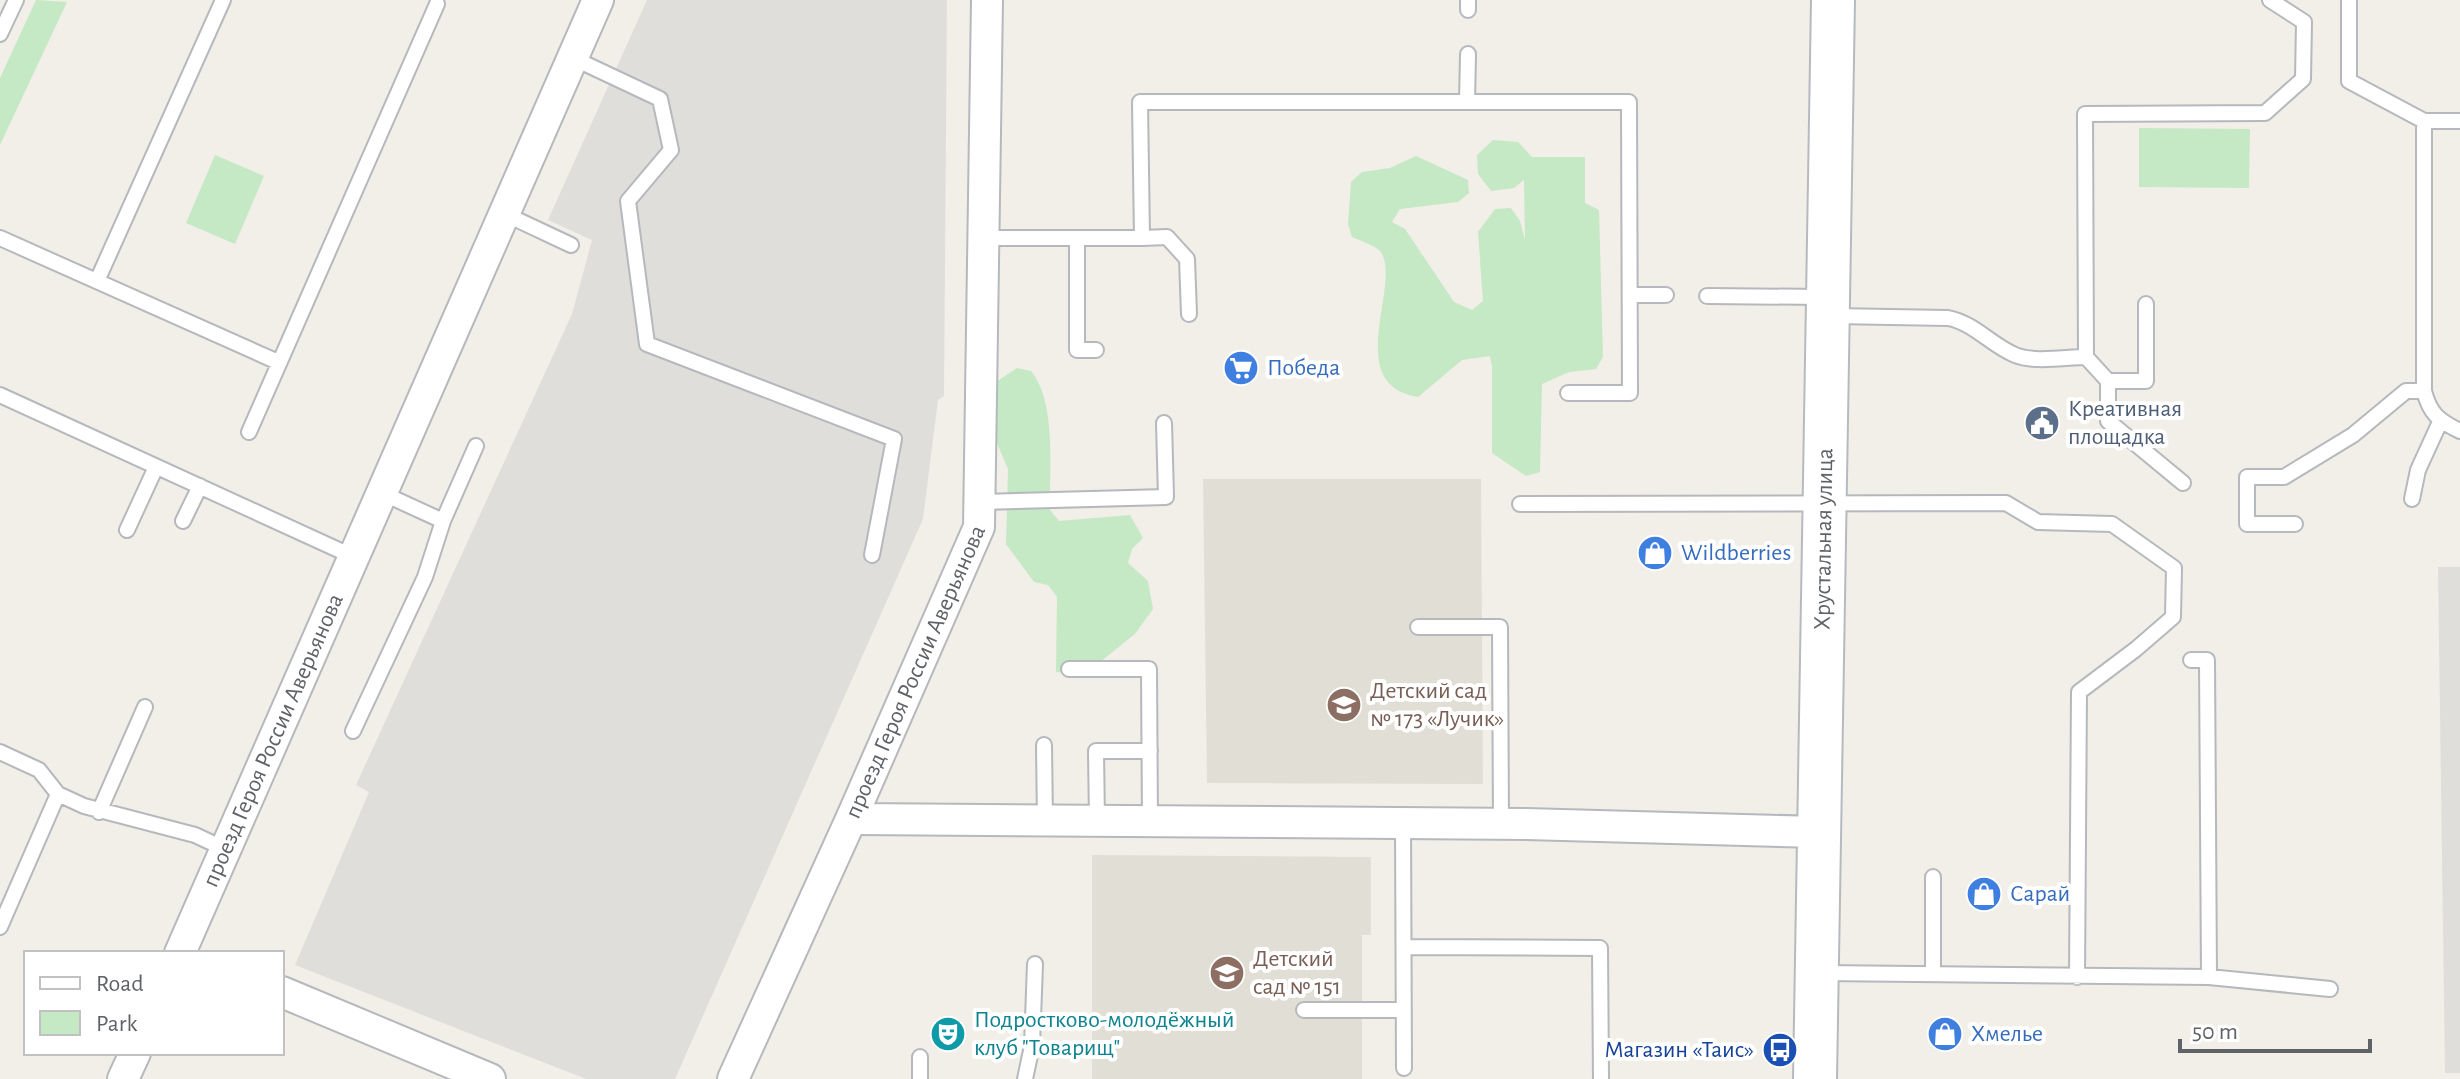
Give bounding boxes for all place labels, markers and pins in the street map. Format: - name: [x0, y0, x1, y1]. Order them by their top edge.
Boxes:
- supermarket icon: Победа: [1222, 349, 1260, 387]
- place label: Победа: [1267, 356, 1340, 380]
- place label: Креативная площадка: [2068, 397, 2182, 449]
- public building icon: Креативная площадка: [2023, 404, 2061, 442]
- shop icon: Wildberries: [1636, 534, 1674, 572]
- place label: Wildberries: [1681, 541, 1791, 565]
- place label: Детский сад № 173 «Лучик»: [1370, 679, 1504, 731]
- school or university icon: Детский сад № 173 «Лучик»: [1325, 686, 1363, 724]
- shop icon: Сарай: [1965, 875, 2003, 913]
- place label: Сарай: [2010, 882, 2070, 906]
- place label: Детский сад № 151: [1253, 947, 1341, 999]
- school or university icon: Детский сад № 151: [1208, 954, 1246, 992]
- place label: Подростково-молодёжный клуб "Товарищ": [974, 1008, 1234, 1060]
- theatre icon: Подростково-молодёжный клуб "Товарищ": [929, 1015, 967, 1053]
- shop icon: Хмелье: [1926, 1015, 1964, 1053]
- place label: Хмелье: [1971, 1022, 2043, 1046]
- bus stop icon: Магазин «Таис»: [1761, 1031, 1799, 1069]
- place label: Магазин «Таис»: [1604, 1038, 1754, 1062]

